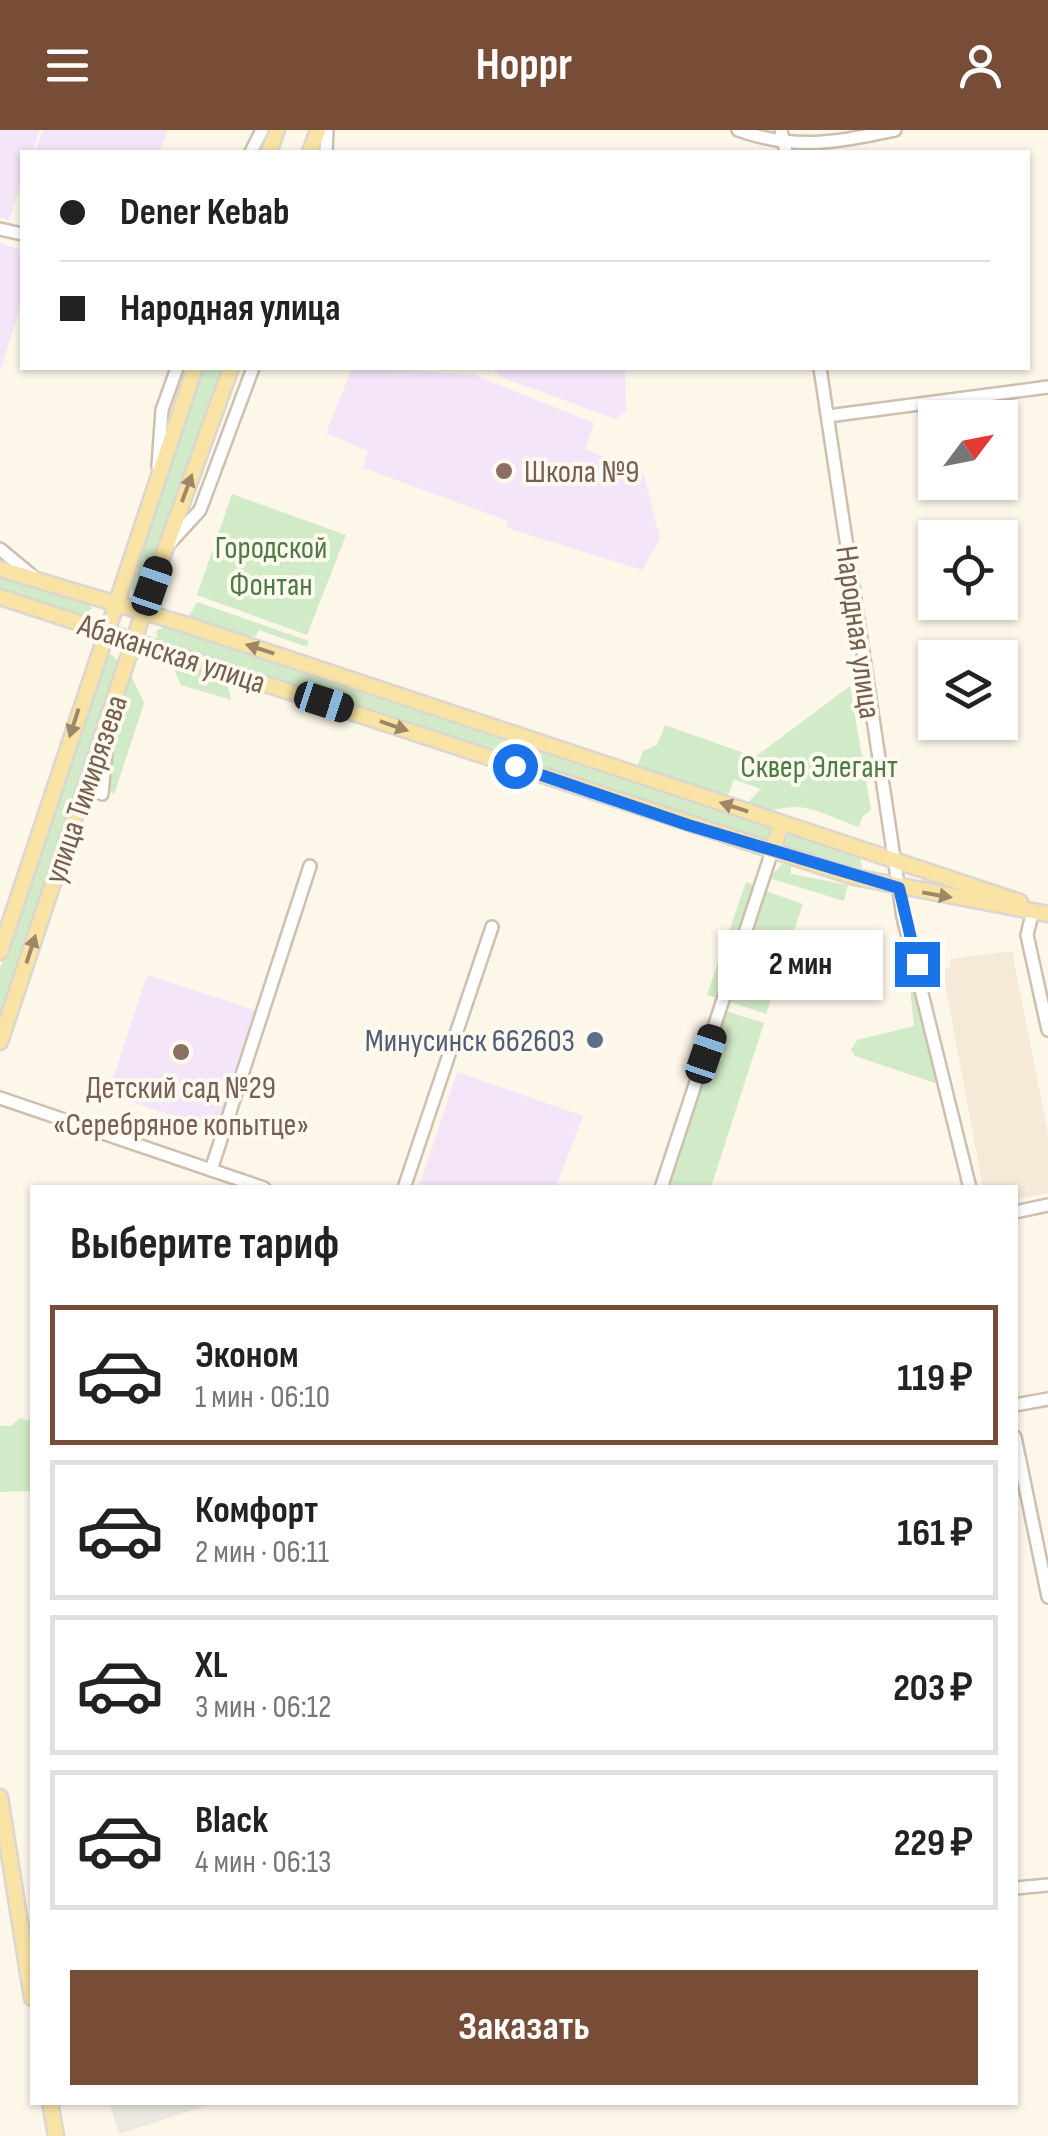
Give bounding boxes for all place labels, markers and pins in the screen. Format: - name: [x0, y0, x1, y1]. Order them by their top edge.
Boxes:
- place label: Школа №9: [524, 453, 639, 492]
- marker: Школа №9: [493, 460, 515, 482]
- place label: Минусинск 662603: [365, 1022, 575, 1061]
- marker: Минусинск 662603: [584, 1029, 606, 1051]
- marker: Детский сад №29 «Серебряное копытце»: [170, 1041, 192, 1063]
- place label: Детский сад №29 «Серебряное копытце»: [53, 1069, 309, 1145]

